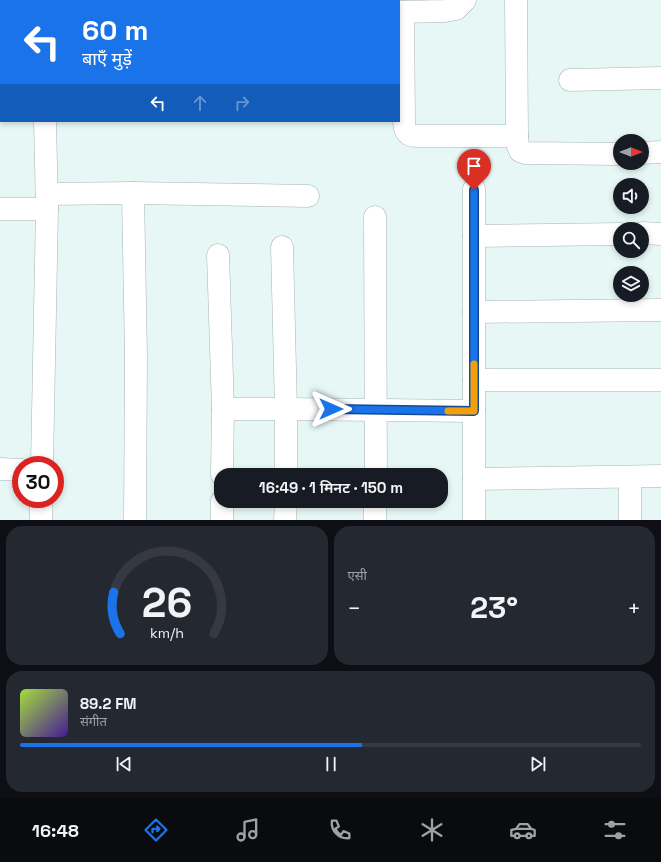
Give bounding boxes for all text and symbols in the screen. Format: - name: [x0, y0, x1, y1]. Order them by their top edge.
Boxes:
- text: 60 m: [82, 12, 148, 48]
- icon: left: [16, 16, 68, 68]
- text: बाएँ मुड़ें: [82, 47, 132, 70]
- icon: left: [147, 92, 169, 114]
- icon: ahead: [189, 92, 211, 114]
- icon: right: [231, 92, 253, 114]
- north arrow: [613, 134, 649, 170]
- map controls: [613, 134, 649, 302]
- pin: [457, 149, 491, 190]
- icon: arrive: [463, 155, 485, 177]
- button: sound: [613, 178, 649, 214]
- button: search: [613, 222, 649, 258]
- button: layers: [613, 266, 649, 302]
- position arrow: [310, 388, 352, 430]
- speed limit sign: 30: [12, 456, 64, 508]
- text: 16:49 · 1 मिनट · 150 m: [259, 478, 403, 497]
- text: एसी: [348, 567, 367, 584]
- text: 26: [142, 575, 192, 628]
- text: 23°: [470, 588, 518, 627]
- text: −: [348, 594, 361, 622]
- text: +: [627, 594, 641, 622]
- text: km/h: [150, 623, 184, 641]
- text: 89.2 FM: [80, 694, 137, 713]
- text: संगीत: [80, 713, 107, 730]
- icon: previous: [113, 753, 135, 775]
- icon: pause: [320, 753, 342, 775]
- icon: next: [527, 753, 549, 775]
- icon: directions: [142, 816, 170, 844]
- icon: music: [234, 816, 262, 844]
- icon: phone: [326, 816, 354, 844]
- icon: climate: [418, 816, 446, 844]
- icon: car: [509, 816, 537, 844]
- icon: filters: [601, 816, 629, 844]
- text: 16:48: [32, 819, 79, 842]

